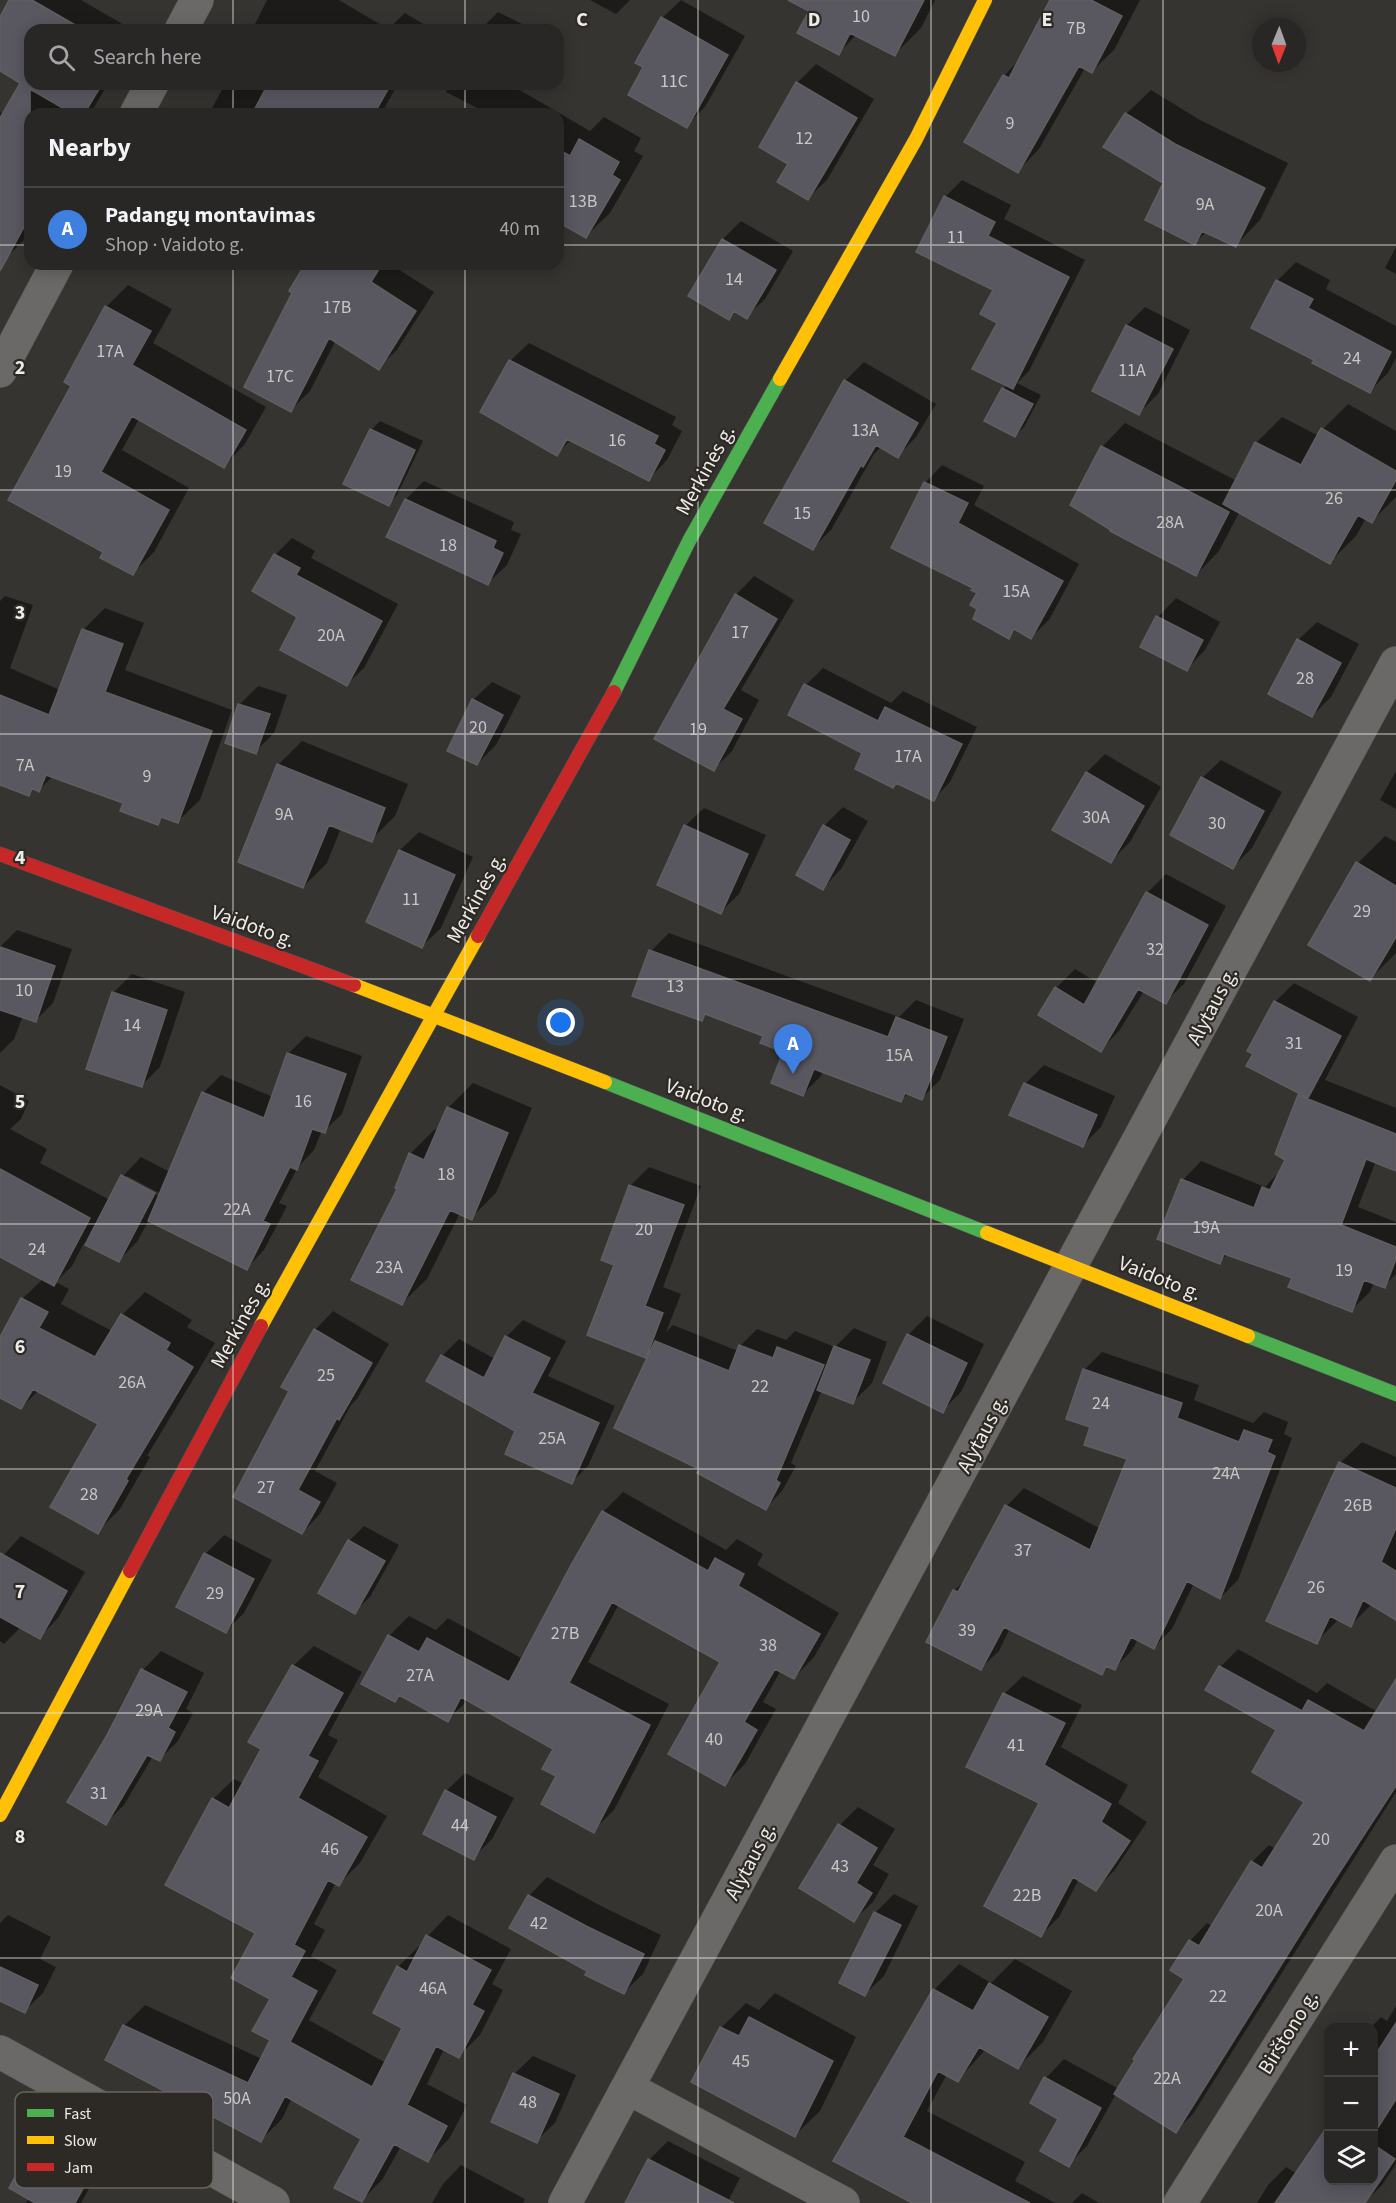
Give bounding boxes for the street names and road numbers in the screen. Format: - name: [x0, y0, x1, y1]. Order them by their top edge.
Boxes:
- street label: Merkinės g.: [668, 419, 742, 521]
- street label: Merkinės g.: [439, 847, 513, 949]
- street label: Vaidoto g.: [207, 897, 299, 955]
- street label: Alytaus g.: [1179, 962, 1245, 1050]
- street label: Vaidoto g.: [661, 1070, 753, 1130]
- street label: Vaidoto g.: [1114, 1248, 1206, 1308]
- street label: Merkinės g.: [203, 1272, 277, 1374]
- street label: Alytaus g.: [949, 1390, 1015, 1478]
- street label: Alytaus g.: [717, 1817, 783, 1905]
- street label: Birštono g.: [1250, 1984, 1326, 2080]

